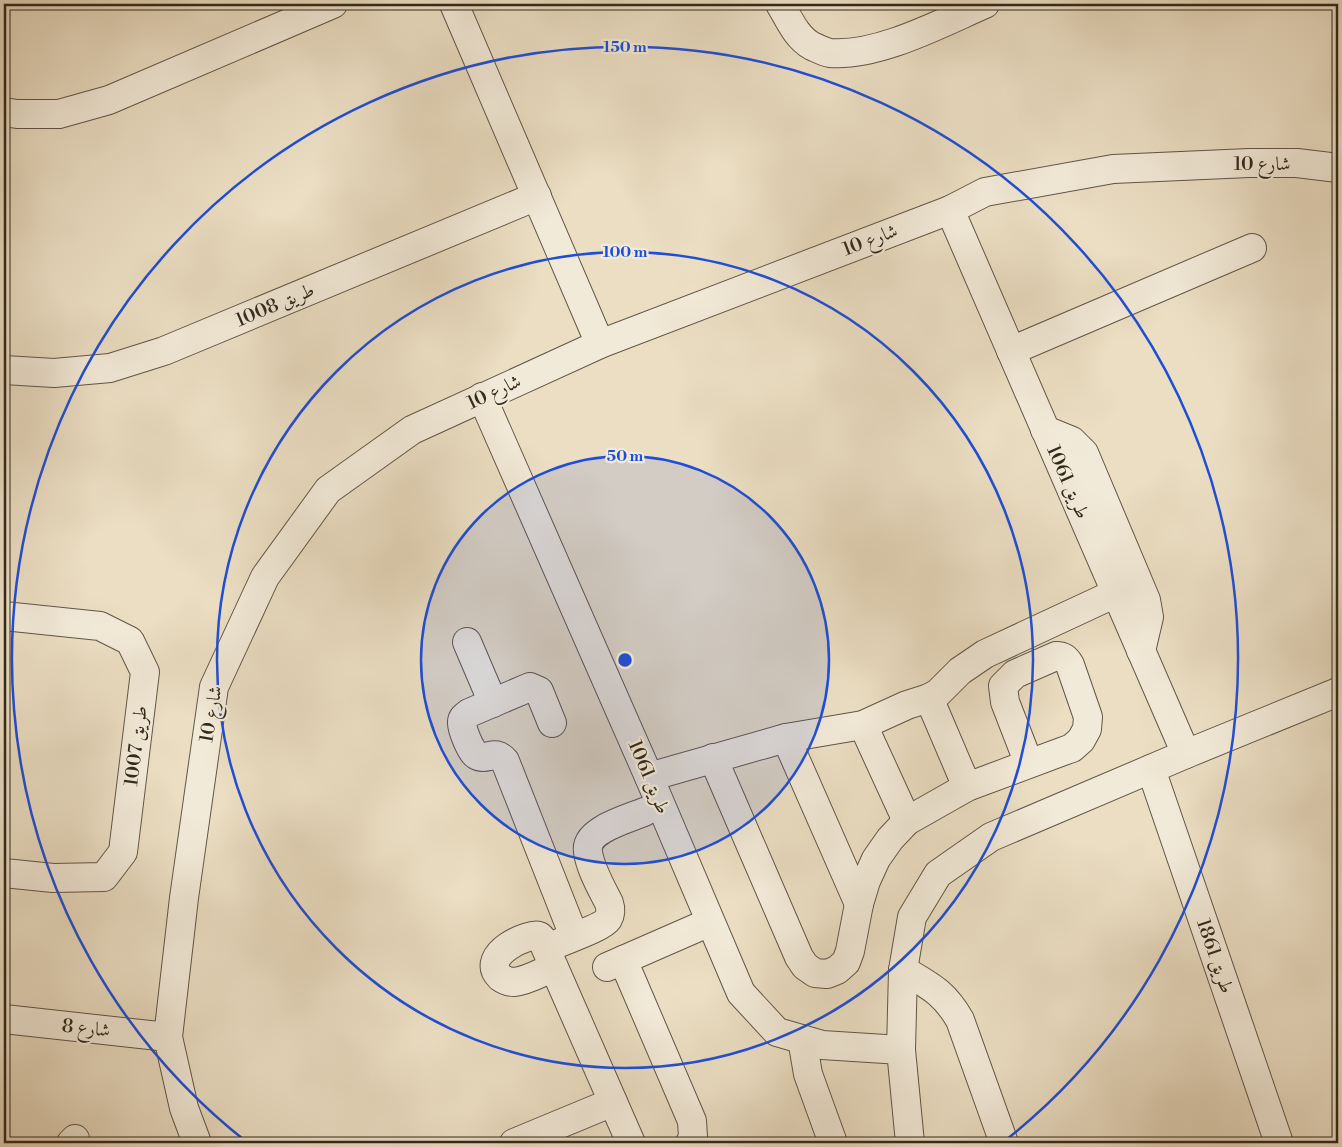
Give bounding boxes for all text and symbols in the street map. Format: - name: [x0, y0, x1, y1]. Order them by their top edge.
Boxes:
- text: 150 m: [603, 38, 647, 57]
- street label: شارع 10: [1233, 152, 1291, 179]
- street label: شارع 10: [839, 219, 902, 264]
- text: 100 m: [603, 243, 648, 262]
- street label: طريق 1008: [232, 278, 318, 332]
- street label: شارع 10: [463, 369, 526, 418]
- street label: طريق 1061: [1041, 441, 1095, 523]
- text: 50 m: [607, 447, 643, 466]
- centre of rings: [616, 651, 634, 669]
- street label: شارع 10: [194, 684, 231, 745]
- street label: طريق 1007: [119, 704, 153, 788]
- street label: طريق 1061: [623, 736, 675, 818]
- street label: طريق 1861: [1191, 916, 1239, 996]
- street label: شارع 8: [60, 1014, 111, 1045]

